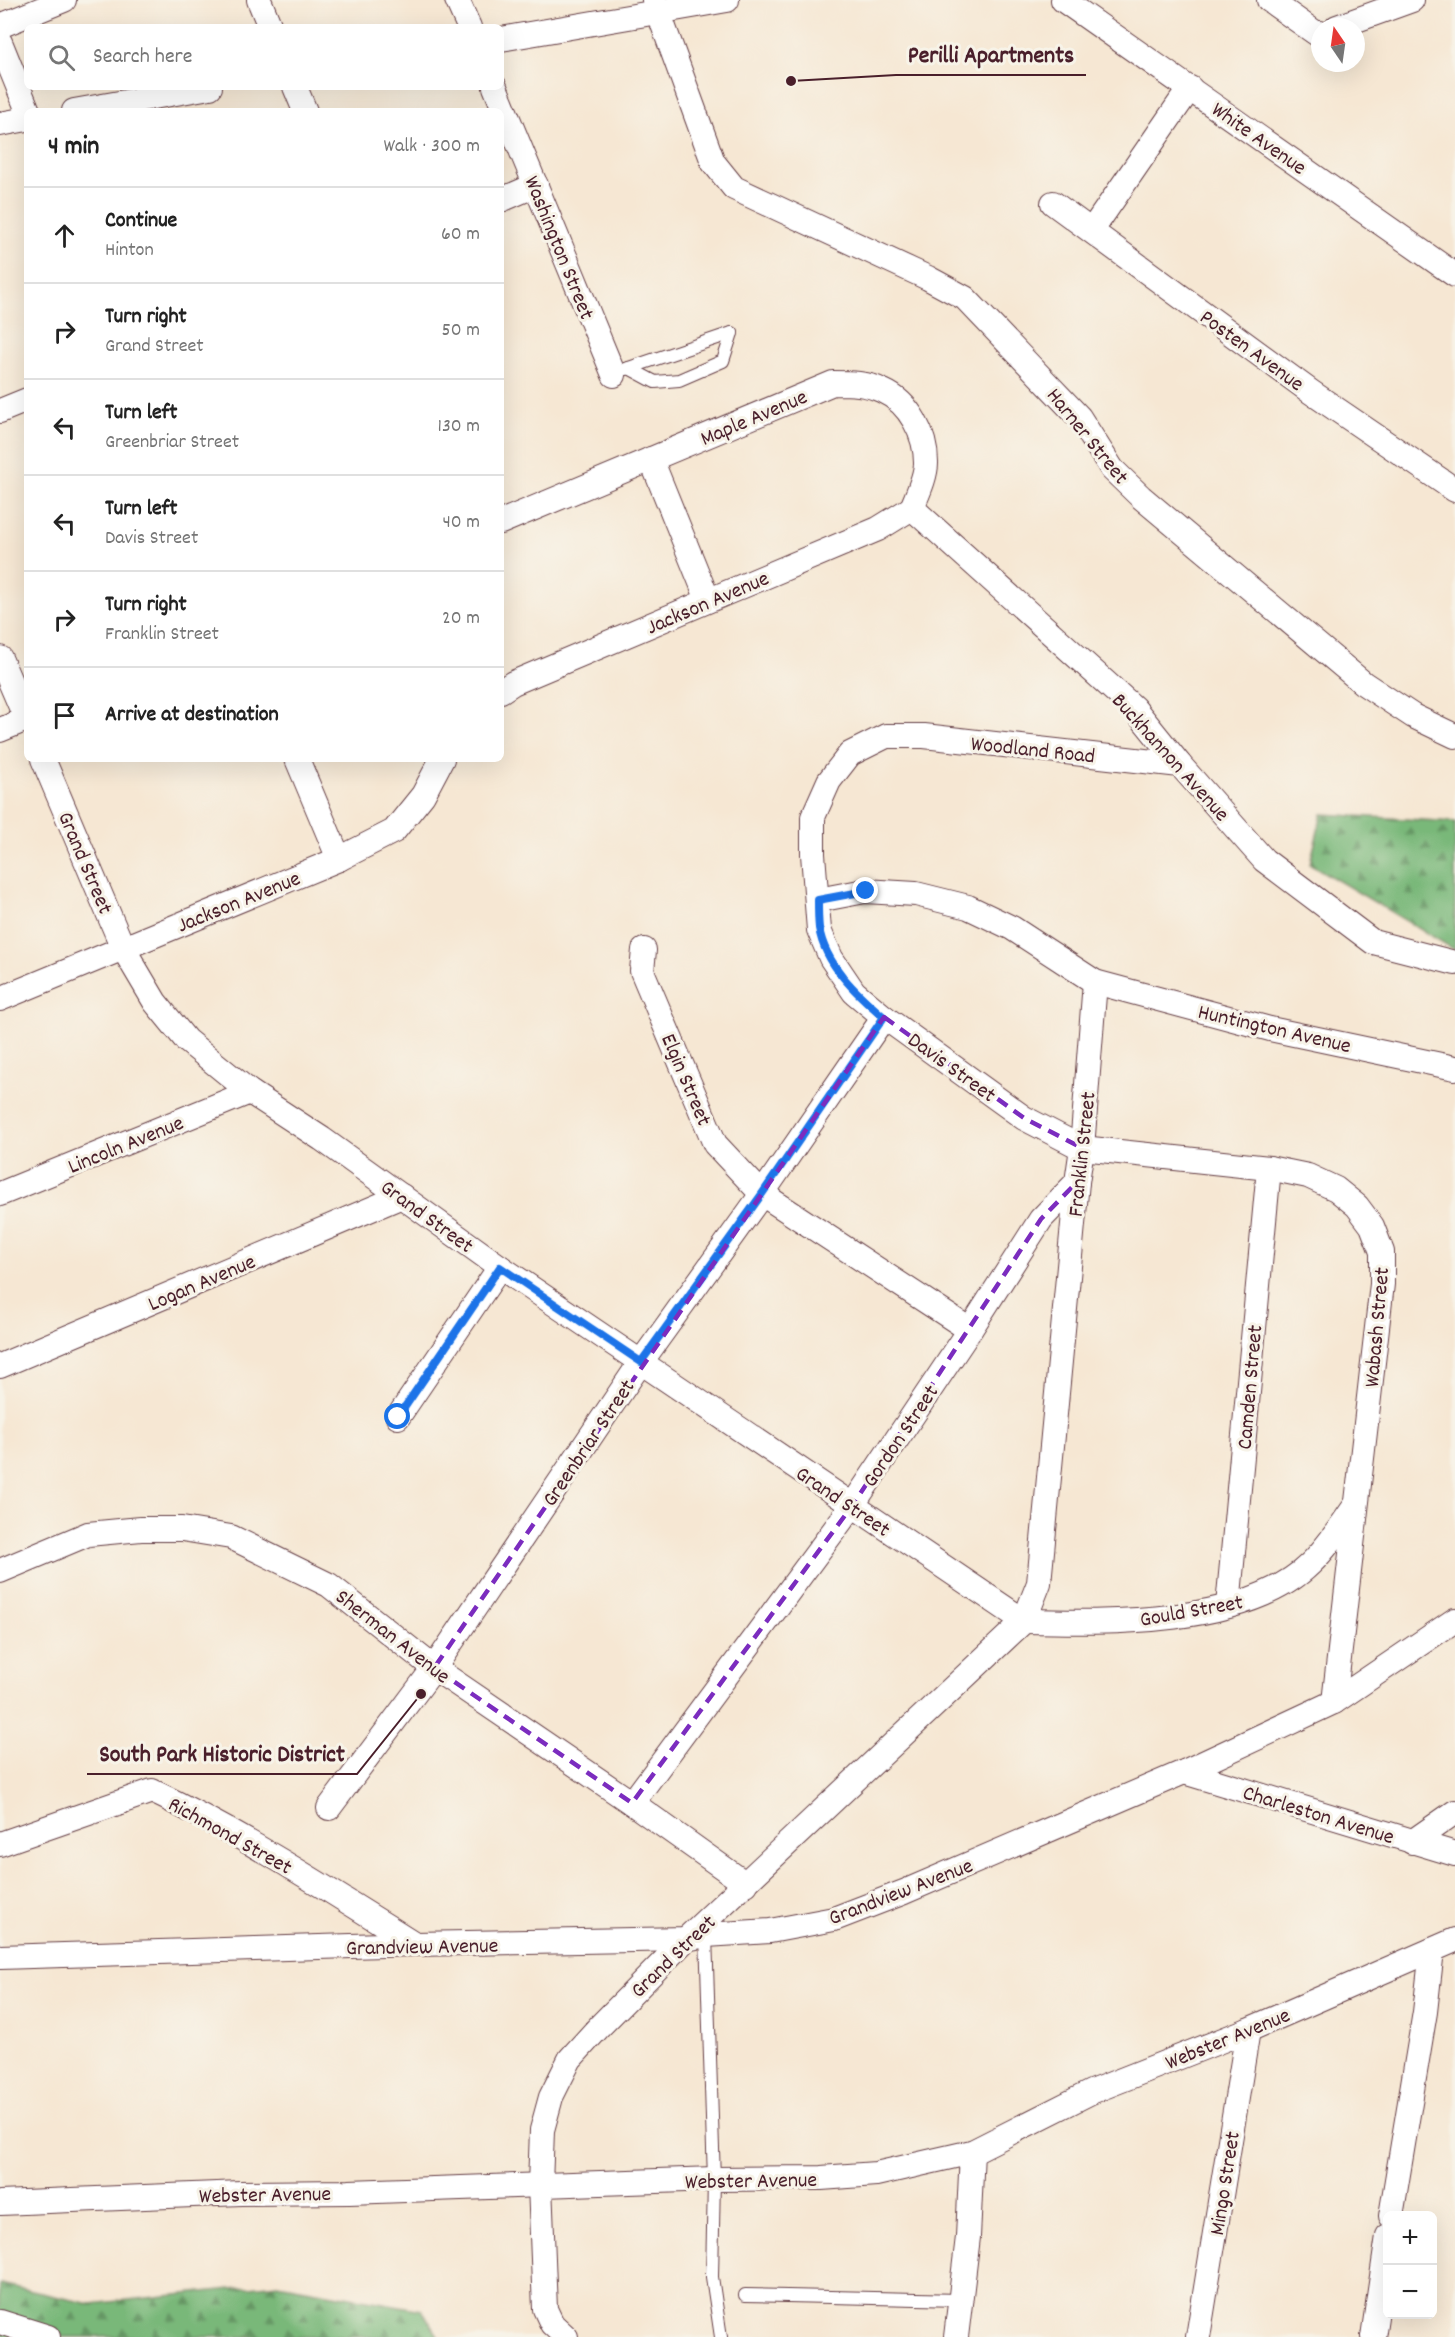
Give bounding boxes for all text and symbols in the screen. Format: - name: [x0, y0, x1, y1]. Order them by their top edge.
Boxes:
- north arrow: [1311, 18, 1365, 72]
- search box: [24, 24, 504, 90]
- callout: Perilli Apartments: [896, 33, 1086, 75]
- text: Perilli Apartments: [908, 40, 1074, 74]
- icon: search: [45, 41, 78, 74]
- text: Search here: [93, 42, 192, 73]
- street label: White Avenue: [1204, 96, 1312, 184]
- text: 4 min: [48, 129, 99, 166]
- text: Walk · 300 m: [383, 133, 480, 161]
- street label: Washington Street: [515, 172, 601, 325]
- text: Continue: [105, 206, 177, 237]
- icon: ahead: [48, 219, 81, 252]
- text: 60 m: [441, 221, 480, 249]
- text: Hinton: [105, 237, 154, 265]
- text: Turn right: [105, 302, 187, 333]
- street label: Posten Avenue: [1192, 303, 1309, 400]
- icon: right: [48, 315, 81, 348]
- text: 50 m: [442, 317, 480, 345]
- text: Grand Street: [105, 333, 204, 361]
- street label: Harner Street: [1038, 382, 1135, 492]
- street label: Maple Avenue: [696, 383, 813, 456]
- text: Turn left: [105, 398, 177, 429]
- icon: left: [48, 411, 81, 444]
- text: 130 m: [438, 413, 480, 441]
- text: Greenbriar Street: [105, 429, 239, 457]
- text: Turn left: [105, 494, 177, 525]
- icon: left: [48, 507, 81, 540]
- text: 40 m: [442, 509, 480, 537]
- text: Davis Street: [105, 525, 198, 553]
- street label: Jackson Avenue: [642, 564, 775, 644]
- text: Turn right: [105, 590, 187, 621]
- icon: right: [48, 603, 81, 636]
- text: 20 m: [442, 605, 480, 633]
- text: Franklin Street: [105, 621, 219, 649]
- street label: Buckhannon Avenue: [1103, 687, 1236, 830]
- icon: arrive: [48, 699, 81, 732]
- text: Arrive at destination: [105, 700, 279, 731]
- street label: Woodland Road: [969, 730, 1096, 773]
- street label: Grand Street: [48, 807, 119, 919]
- street label: Jackson Avenue: [173, 864, 306, 942]
- route end: [852, 877, 878, 903]
- street label: Huntington Avenue: [1195, 998, 1354, 1063]
- street label: Davis Street: [900, 1026, 1002, 1112]
- street label: Elgin Street: [651, 1029, 718, 1131]
- street label: Franklin Street: [1062, 1090, 1105, 1218]
- street label: Lincoln Avenue: [64, 1109, 189, 1184]
- street label: Grand Street: [373, 1173, 479, 1262]
- street label: Logan Avenue: [144, 1248, 261, 1321]
- street label: Wabash Street: [1358, 1266, 1399, 1389]
- street label: Camden Street: [1231, 1324, 1272, 1451]
- street label: Greenbriar Street: [536, 1374, 644, 1514]
- street label: Gordon Street: [856, 1379, 948, 1494]
- route start: [384, 1403, 410, 1429]
- street label: Grand Street: [788, 1460, 896, 1546]
- street label: Sherman Avenue: [328, 1583, 456, 1693]
- street label: Gould Street: [1137, 1588, 1246, 1637]
- callout: South Park Historic District: [87, 1732, 357, 1774]
- text: South Park Historic District: [99, 1739, 345, 1773]
- street label: Charleston Avenue: [1238, 1779, 1398, 1854]
- street label: Richmond Street: [162, 1790, 297, 1884]
- street label: Grandview Avenue: [825, 1851, 978, 1935]
- street label: Grand Street: [625, 1909, 724, 2006]
- street label: Grandview Avenue: [346, 1932, 498, 1965]
- street label: Webster Avenue: [1161, 2001, 1295, 2079]
- street label: Mingo Street: [1203, 2129, 1250, 2238]
- street label: Webster Avenue: [685, 2166, 817, 2199]
- street label: Webster Avenue: [199, 2180, 331, 2213]
- map controls: [1383, 2211, 1437, 2319]
- button: +: [1383, 2211, 1437, 2265]
- button: −: [1383, 2265, 1437, 2319]

